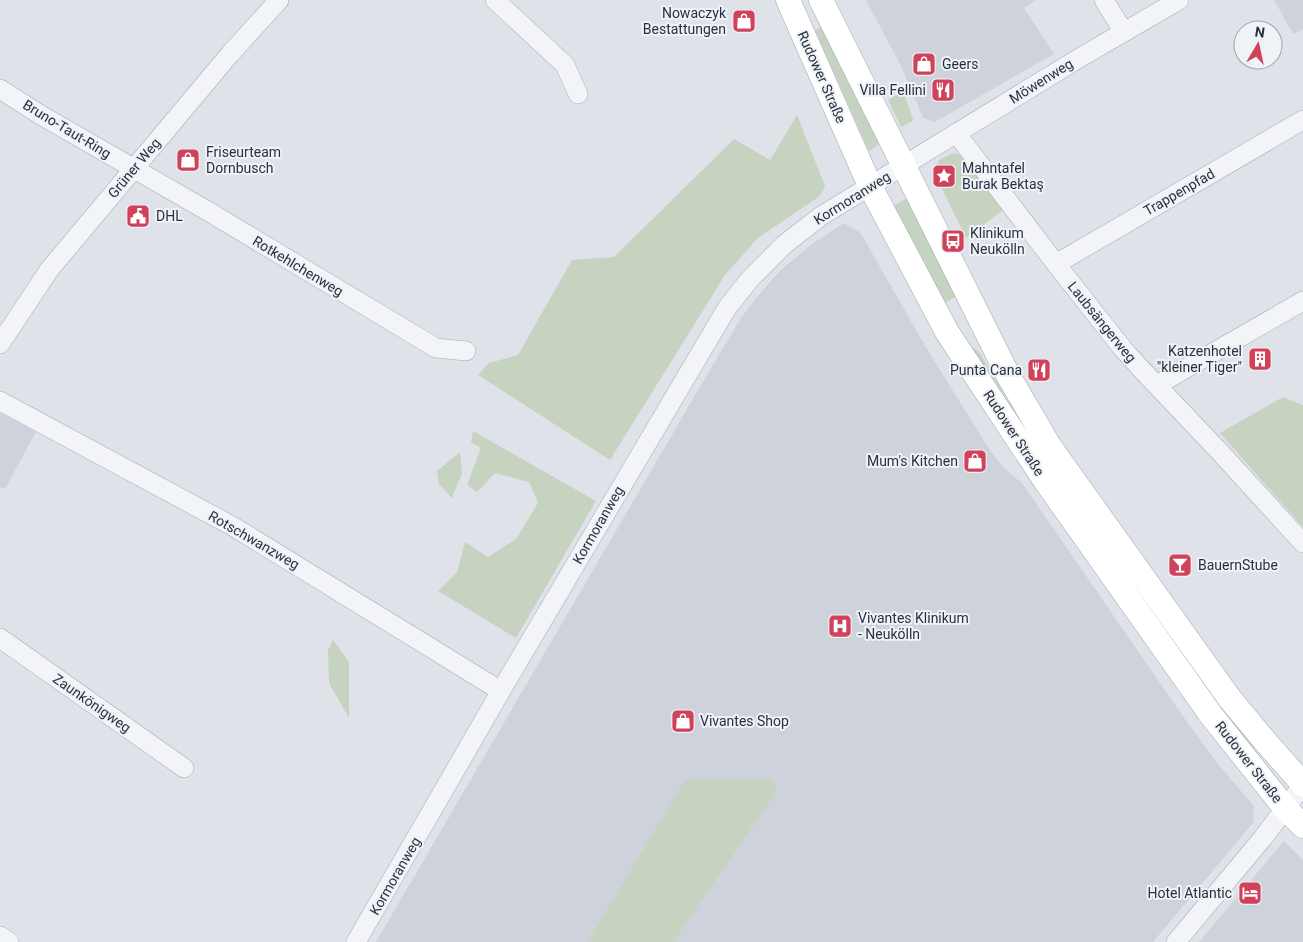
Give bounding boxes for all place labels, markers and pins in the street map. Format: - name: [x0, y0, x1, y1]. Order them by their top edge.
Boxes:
- place label: Nowaczyk Bestattungen: [643, 5, 727, 37]
- shop icon: Nowaczyk Bestattungen: [731, 8, 757, 34]
- shop icon: Geers: [911, 51, 937, 77]
- place label: Geers: [942, 56, 978, 72]
- restaurant icon: Villa Fellini: [930, 77, 956, 103]
- place label: Villa Fellini: [859, 82, 926, 98]
- place label: Friseurteam Dornbusch: [206, 144, 281, 176]
- shop icon: Friseurteam Dornbusch: [175, 147, 201, 173]
- place label: Mahntafel Burak Bektaş: [962, 160, 1044, 192]
- place icon: Mahntafel Burak Bektaş: [931, 163, 957, 189]
- public building icon: DHL: [125, 203, 151, 229]
- place label: DHL: [156, 208, 183, 224]
- place label: Klinikum Neukölln: [970, 225, 1025, 257]
- bus stop icon: Klinikum Neukölln: [940, 228, 966, 254]
- place label: Katzenhotel "kleiner Tiger": [1157, 343, 1242, 375]
- building icon: Katzenhotel "kleiner Tiger": [1247, 346, 1273, 372]
- restaurant icon: Punta Cana: [1026, 357, 1052, 383]
- place label: Punta Cana: [950, 362, 1022, 378]
- shop icon: Mum's Kitchen: [962, 448, 988, 474]
- place label: Mum's Kitchen: [867, 453, 958, 469]
- bar icon: BauernStube: [1167, 552, 1193, 578]
- place label: BauernStube: [1198, 557, 1278, 573]
- place label: Vivantes Klinikum - Neukölln: [858, 610, 969, 642]
- hospital icon: Vivantes Klinikum - Neukölln: [827, 613, 853, 639]
- shop icon: Vivantes Shop: [670, 708, 696, 734]
- place label: Vivantes Shop: [700, 713, 789, 729]
- hotel icon: Hotel Atlantic: [1237, 880, 1263, 906]
- place label: Hotel Atlantic: [1147, 885, 1232, 901]

